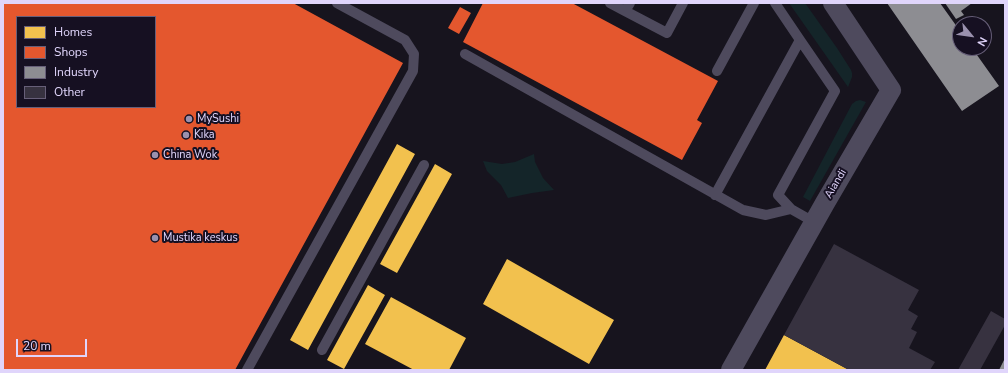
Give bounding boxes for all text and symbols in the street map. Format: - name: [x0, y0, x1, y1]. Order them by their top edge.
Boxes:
- legend: [16, 16, 156, 108]
- north arrow: [952, 16, 992, 56]
- text: Homes: [54, 24, 92, 40]
- text: N: [974, 34, 991, 49]
- text: Shops: [54, 44, 88, 60]
- text: Industry: [54, 64, 98, 80]
- text: Other: [54, 84, 85, 100]
- place label: MySushi: [197, 112, 239, 126]
- marker: MySushi: [184, 114, 194, 124]
- place label: Kika: [194, 128, 215, 142]
- marker: Kika: [181, 130, 191, 140]
- place label: China Wok: [163, 148, 217, 162]
- marker: China Wok: [150, 150, 160, 160]
- street label: Aiandi: [822, 167, 850, 201]
- place label: Mustika keskus: [163, 231, 238, 245]
- marker: Mustika keskus: [150, 233, 160, 243]
- scale bar: [18, 331, 89, 357]
- text: 20 m: [23, 338, 51, 354]

